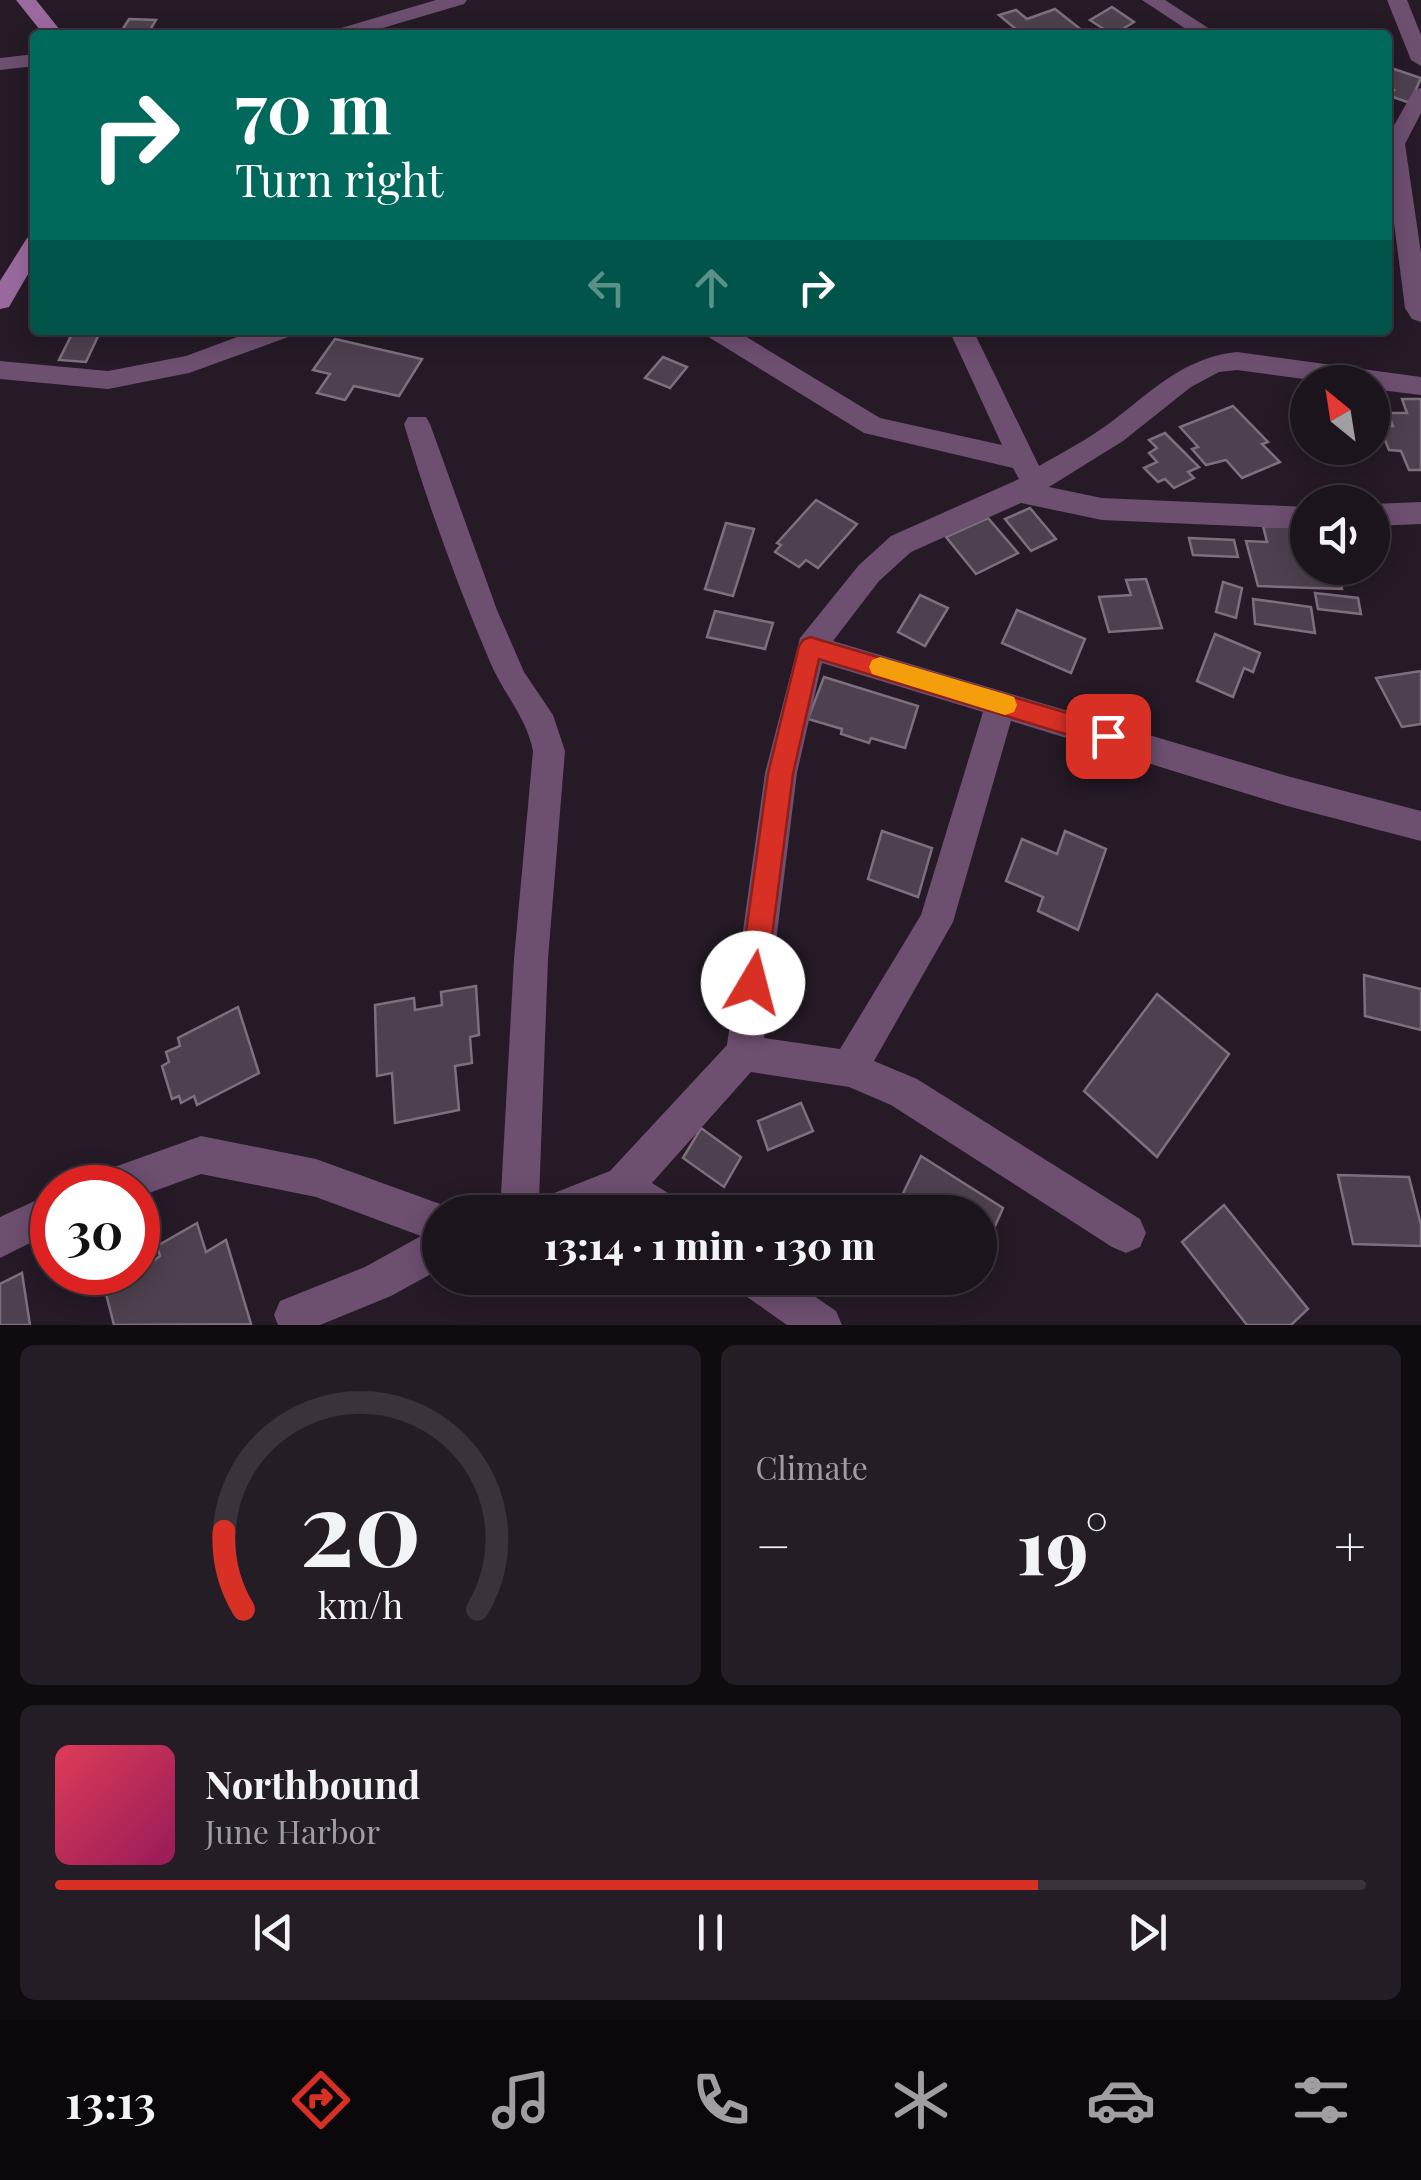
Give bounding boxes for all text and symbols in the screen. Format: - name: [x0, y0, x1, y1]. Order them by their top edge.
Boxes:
- text: 70 m: [235, 58, 392, 152]
- icon: right: [70, 70, 200, 200]
- text: Turn right: [235, 148, 443, 208]
- icon: left: [579, 260, 634, 315]
- icon: ahead: [684, 260, 739, 315]
- icon: right: [789, 260, 844, 315]
- north arrow: [1290, 365, 1390, 465]
- map controls: [1290, 365, 1390, 585]
- button: sound: [1290, 485, 1390, 585]
- pin: [1066, 694, 1151, 779]
- icon: arrive: [1081, 709, 1136, 764]
- position arrow: [701, 931, 805, 1035]
- speed limit sign: 30: [30, 1165, 160, 1295]
- text: 13:14 · 1 min · 130 m: [544, 1219, 875, 1270]
- text: Climate: [756, 1445, 868, 1488]
- text: 20: [300, 1454, 421, 1593]
- text: 19°: [1017, 1494, 1108, 1594]
- text: −: [756, 1507, 791, 1581]
- text: +: [1334, 1507, 1366, 1581]
- text: km/h: [317, 1580, 403, 1628]
- text: Northbound: [205, 1758, 420, 1809]
- text: June Harbor: [205, 1809, 380, 1852]
- icon: previous: [246, 1905, 301, 1960]
- icon: pause: [683, 1905, 738, 1960]
- icon: next: [1120, 1905, 1175, 1960]
- icon: directions: [286, 2065, 356, 2135]
- icon: music: [486, 2065, 556, 2135]
- icon: phone: [686, 2065, 756, 2135]
- icon: climate: [886, 2065, 956, 2135]
- icon: car: [1086, 2065, 1156, 2135]
- icon: filters: [1286, 2065, 1356, 2135]
- text: 13:13: [65, 2070, 156, 2130]

